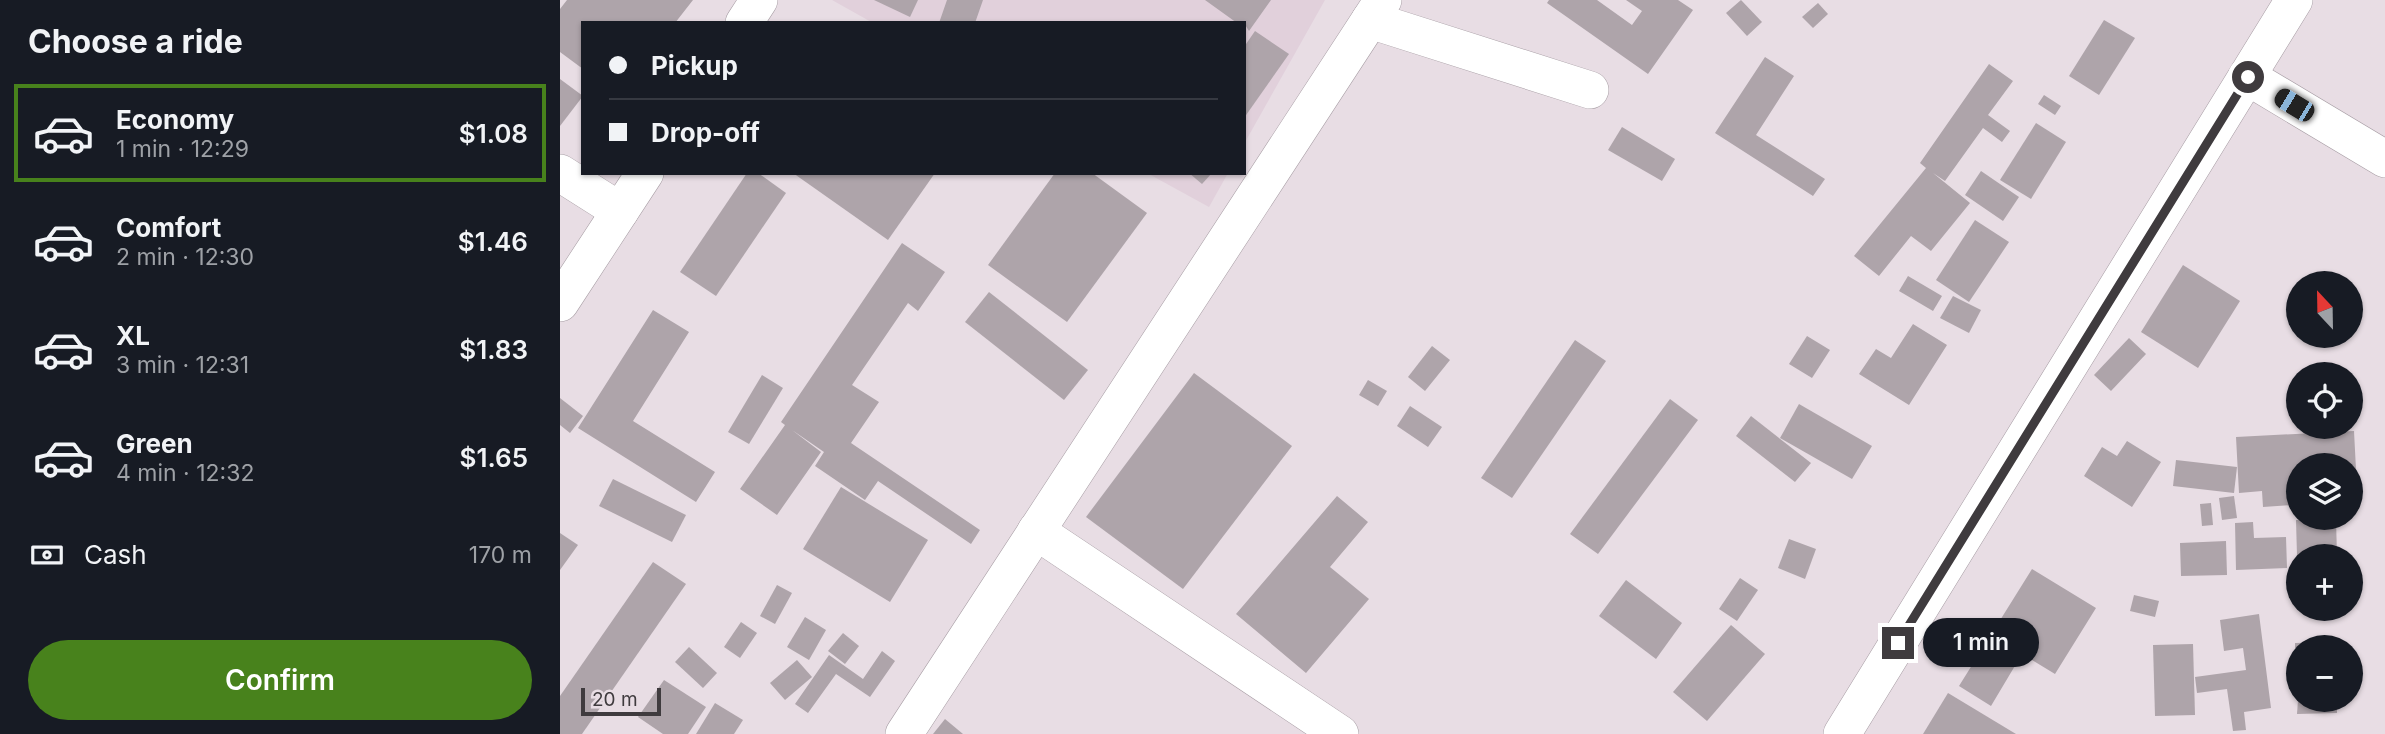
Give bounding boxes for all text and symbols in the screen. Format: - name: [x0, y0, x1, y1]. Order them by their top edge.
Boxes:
- text: Choose a ride: [28, 22, 243, 61]
- text: Pickup: [651, 50, 738, 81]
- route start: [2232, 61, 2264, 93]
- car: [2271, 85, 2318, 125]
- icon: car: [32, 102, 95, 165]
- text: Economy: [116, 104, 234, 135]
- text: Drop-off: [651, 117, 760, 148]
- text: $1.08: [459, 118, 528, 149]
- text: 1 min · 12:29: [116, 135, 249, 163]
- icon: car: [32, 210, 95, 273]
- text: Comfort: [116, 212, 221, 243]
- text: $1.46: [458, 226, 528, 257]
- text: 2 min · 12:30: [116, 243, 254, 271]
- north arrow: [2286, 271, 2362, 348]
- map controls: [2286, 271, 2363, 712]
- icon: car: [32, 318, 95, 381]
- text: XL: [116, 320, 150, 351]
- text: $1.83: [459, 334, 528, 365]
- text: 3 min · 12:31: [116, 351, 249, 379]
- button: locate: [2286, 362, 2363, 439]
- icon: car: [32, 426, 95, 489]
- text: Green: [116, 428, 193, 459]
- text: $1.65: [460, 442, 528, 473]
- button: layers: [2286, 453, 2363, 530]
- text: 4 min · 12:32: [116, 459, 254, 487]
- icon: cash: [28, 536, 66, 574]
- text: Cash: [84, 539, 147, 570]
- text: 170 m: [469, 541, 532, 569]
- button: +: [2286, 544, 2363, 621]
- callout: 1 min: [1922, 618, 2038, 668]
- route end: [1882, 627, 1914, 659]
- text: 1 min: [1953, 628, 2009, 656]
- button: −: [2286, 635, 2363, 712]
- button: Confirm: [28, 640, 532, 720]
- scale bar: [581, 685, 662, 717]
- text: 20 m: [592, 688, 638, 711]

